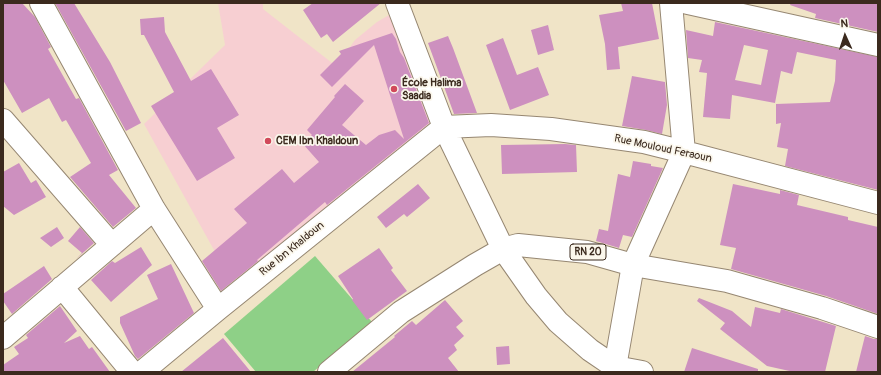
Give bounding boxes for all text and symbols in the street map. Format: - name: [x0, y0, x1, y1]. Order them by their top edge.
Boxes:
- north arrow: [825, 16, 865, 56]
- text: N: [840, 17, 848, 30]
- place label: École Halima Saadia: [402, 76, 461, 102]
- marker: École Halima Saadia: [389, 84, 399, 94]
- street label: Rue Mouloud Feraoun: [613, 132, 713, 166]
- place label: CEM Ibn Khaldoun: [276, 134, 358, 148]
- marker: CEM Ibn Khaldoun: [263, 136, 273, 146]
- street label: Rue Ibn Khaldoun: [257, 219, 327, 279]
- road number: RN 20: [570, 244, 606, 260]

